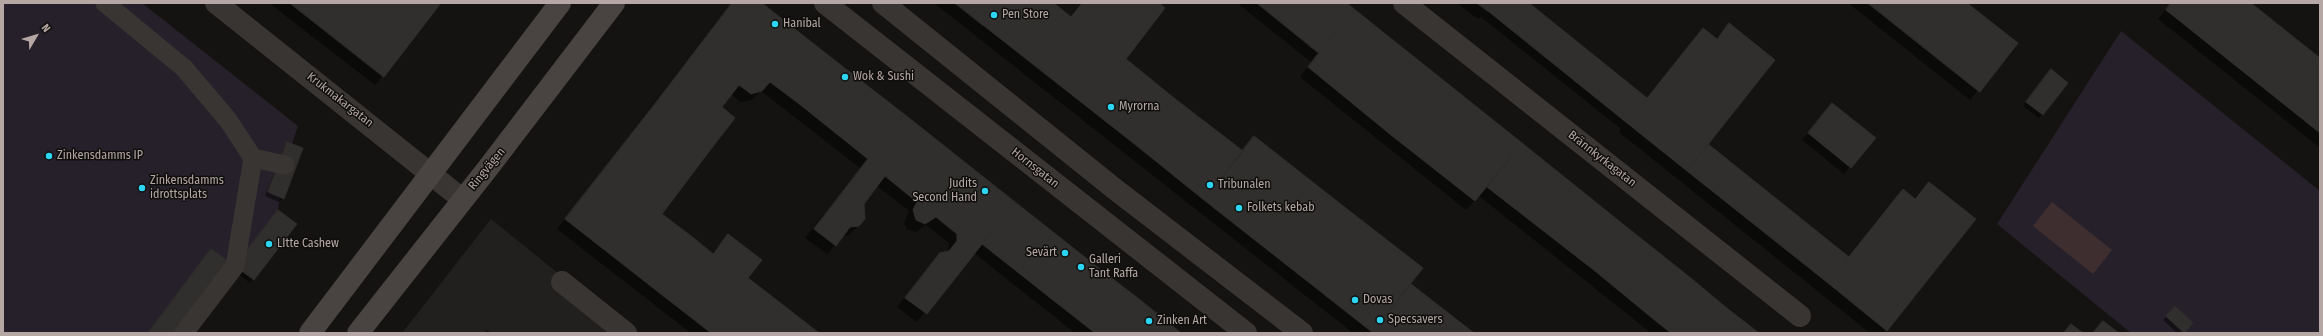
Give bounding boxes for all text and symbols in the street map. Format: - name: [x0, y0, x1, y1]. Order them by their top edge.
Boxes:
- place label: Pen Store: [1002, 8, 1049, 22]
- marker: Pen Store: [989, 10, 999, 20]
- north arrow: [16, 16, 56, 56]
- place label: Hanibal: [783, 17, 821, 31]
- marker: Hanibal: [770, 19, 780, 29]
- text: N: [39, 22, 53, 35]
- street label: Krukmakargatan: [304, 70, 376, 130]
- place label: Wok & Sushi: [853, 70, 914, 84]
- marker: Wok & Sushi: [840, 72, 850, 82]
- place label: Myrorna: [1119, 100, 1159, 114]
- marker: Myrorna: [1106, 102, 1116, 112]
- street label: Brännkyrkagatan: [1565, 128, 1639, 190]
- street label: Ringvägen: [466, 145, 508, 193]
- street label: Hornsgatan: [1008, 145, 1062, 191]
- place label: Zinkensdamms IP: [57, 149, 143, 163]
- marker: Zinkensdamms IP: [44, 151, 54, 161]
- place label: Zinkensdamms idrottsplats: [150, 174, 224, 202]
- place label: Judits Second Hand: [912, 177, 977, 205]
- place label: Tribunalen: [1218, 178, 1271, 192]
- marker: Tribunalen: [1205, 180, 1215, 190]
- marker: Zinkensdamms idrottsplats: [137, 183, 147, 193]
- marker: Judits Second Hand: [980, 186, 990, 196]
- place label: Folkets kebab: [1247, 201, 1315, 215]
- marker: Folkets kebab: [1234, 203, 1244, 213]
- place label: LItte Cashew: [277, 237, 339, 251]
- marker: LItte Cashew: [264, 239, 274, 249]
- place label: Sevärt: [1026, 246, 1057, 260]
- marker: Sevärt: [1060, 248, 1070, 258]
- place label: Galleri Tant Raffa: [1089, 253, 1138, 281]
- marker: Galleri Tant Raffa: [1076, 262, 1086, 272]
- place label: Dovas: [1363, 293, 1392, 307]
- marker: Dovas: [1350, 295, 1360, 305]
- place label: Specsavers: [1388, 313, 1443, 327]
- place label: Zinken Art: [1157, 314, 1207, 328]
- marker: Specsavers: [1375, 315, 1385, 325]
- marker: Zinken Art: [1144, 316, 1154, 326]

